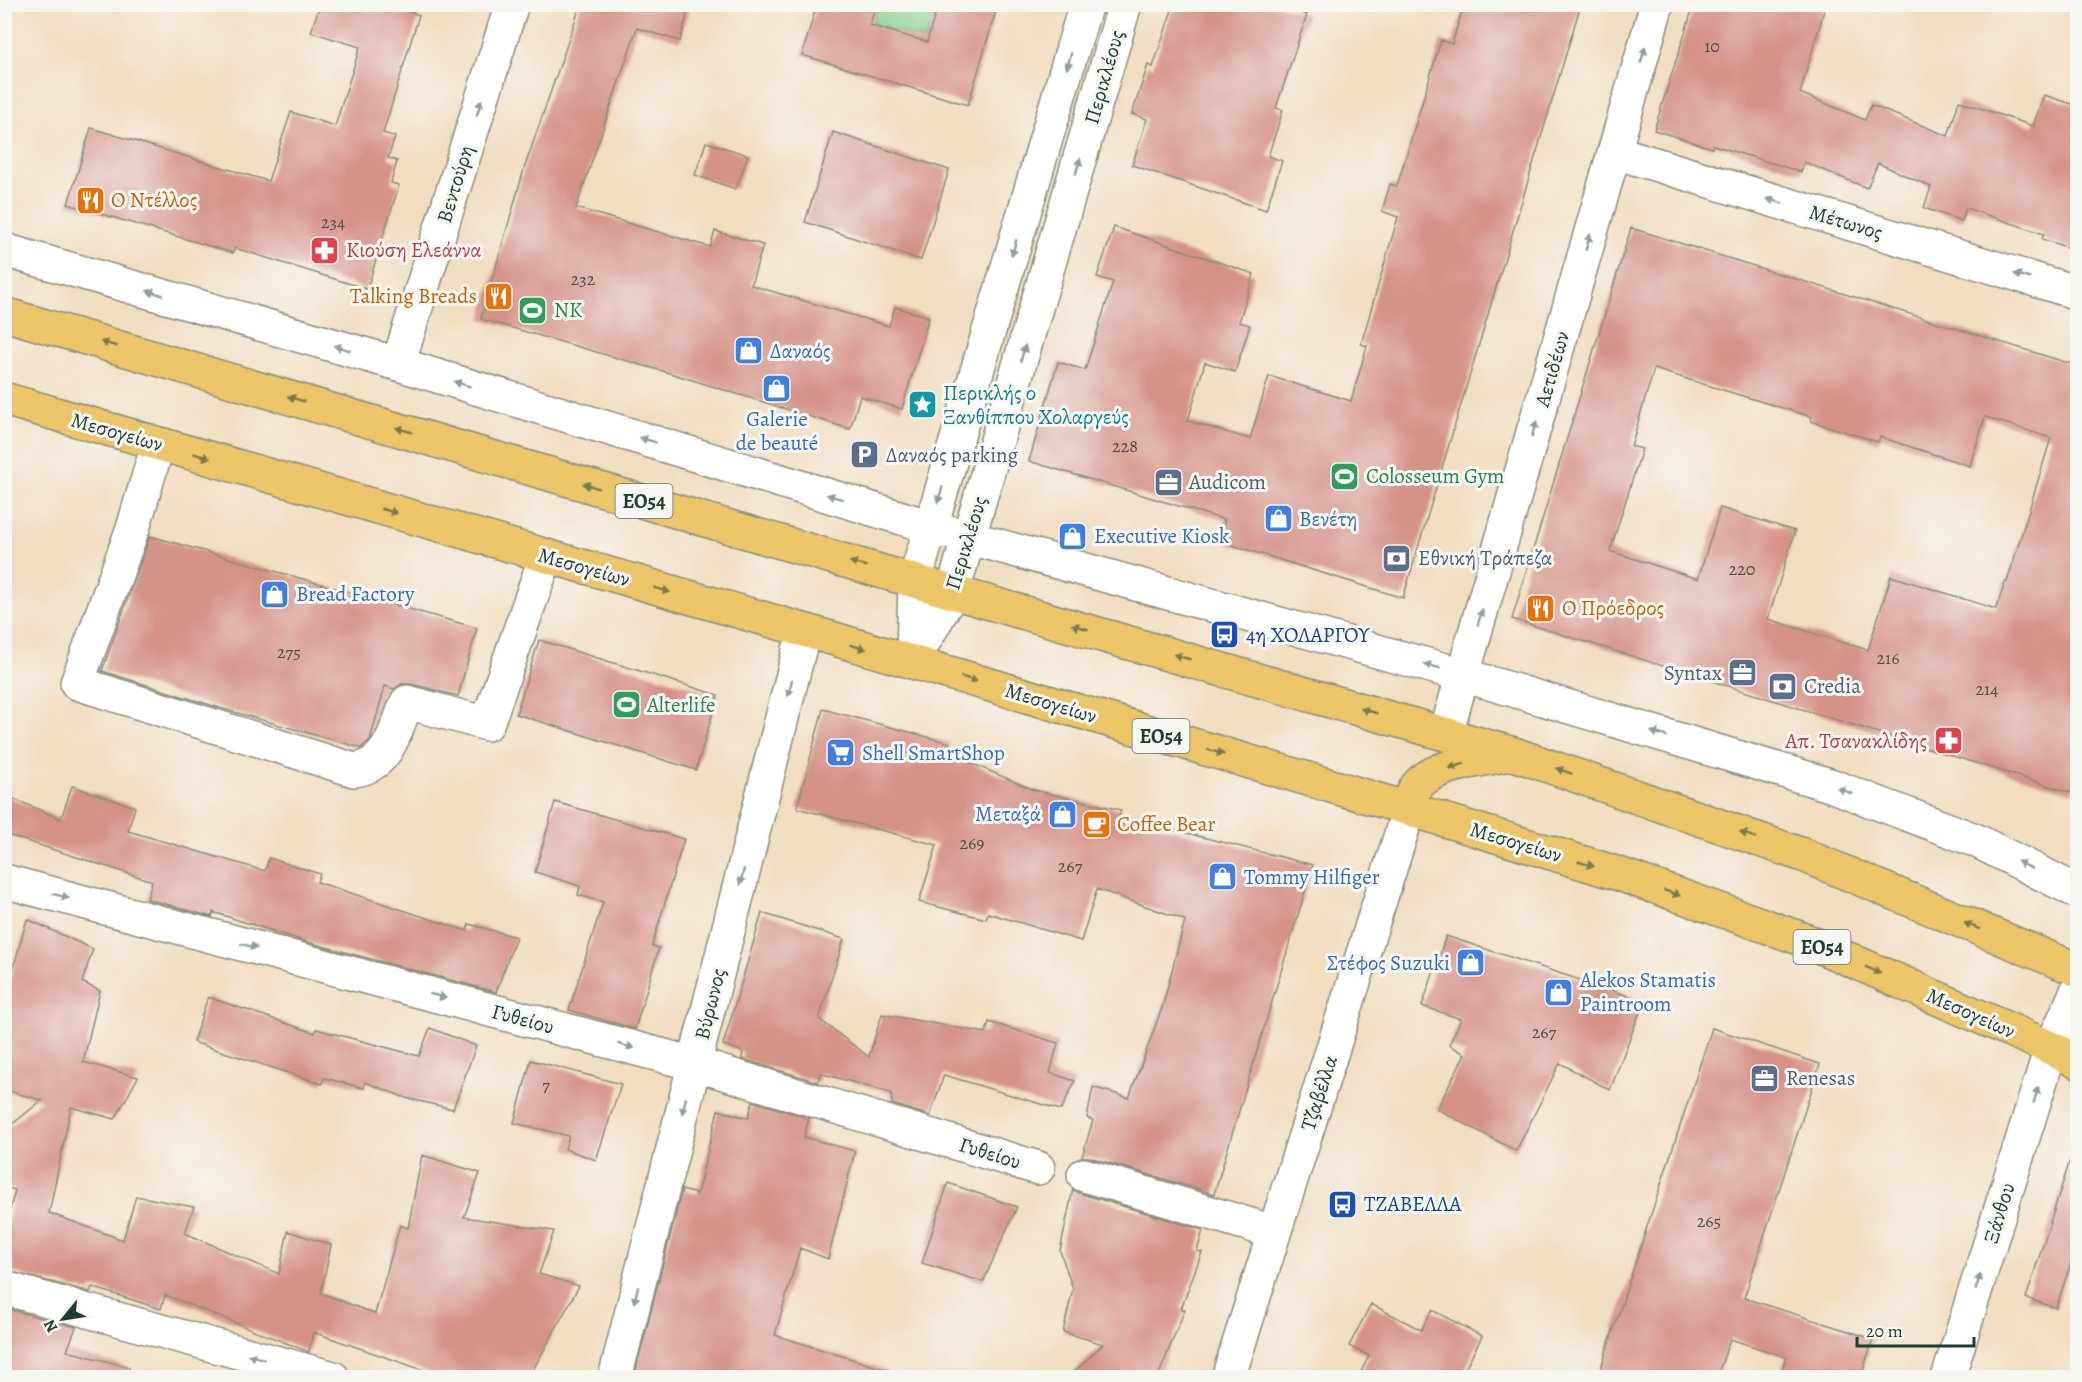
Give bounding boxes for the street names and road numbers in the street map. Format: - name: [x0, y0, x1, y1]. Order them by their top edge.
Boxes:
- street label: Περικλέους: [1077, 27, 1131, 127]
- street label: Βεντούρη: [430, 142, 480, 226]
- street label: Μέτωνος: [1806, 198, 1886, 246]
- street label: Αετιδέων: [1528, 328, 1576, 411]
- street label: Μεσογείων: [68, 406, 167, 459]
- road number: ΕΟ54: [616, 484, 672, 518]
- street label: Περικλέους: [938, 493, 994, 593]
- street label: Μεσογείων: [535, 541, 634, 594]
- street label: Μεσογείων: [1002, 676, 1101, 730]
- road number: ΕΟ54: [1132, 719, 1190, 753]
- street label: Μεσογείων: [1467, 815, 1566, 869]
- road number: ΕΟ54: [1794, 930, 1850, 964]
- street label: Βύρωνος: [688, 965, 732, 1043]
- street label: Μεσογείων: [1922, 981, 2020, 1045]
- street label: Γυθείου: [489, 997, 557, 1041]
- street label: Τζαβέλλα: [1294, 1052, 1344, 1134]
- street label: Γυθείου: [956, 1130, 1024, 1176]
- street label: Ξάνθου: [1977, 1179, 2021, 1247]

